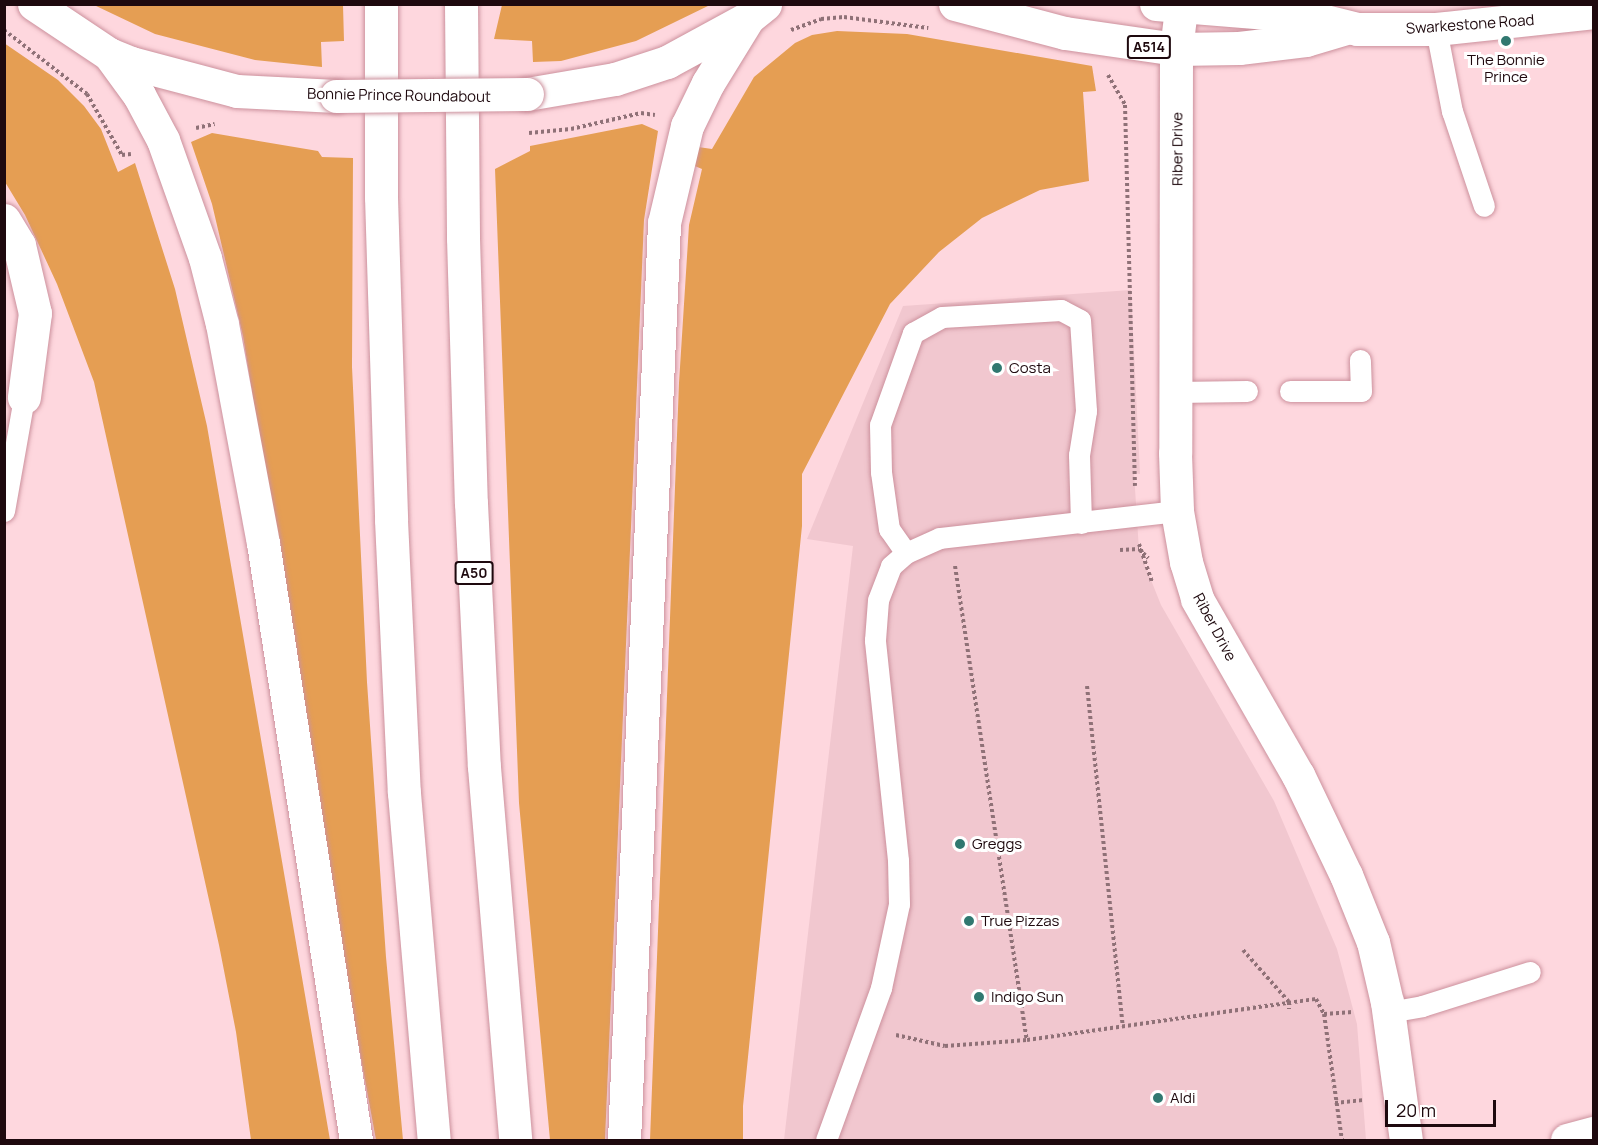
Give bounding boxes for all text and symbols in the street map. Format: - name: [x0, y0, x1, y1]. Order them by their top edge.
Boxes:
- street label: Swarkestone Road: [1405, 11, 1535, 37]
- marker: The Bonnie Prince: [1499, 34, 1513, 48]
- road number: A514: [1126, 36, 1172, 58]
- place label: The Bonnie Prince: [1467, 50, 1545, 85]
- street label: Bonnie Prince Roundabout: [307, 84, 491, 106]
- street label: Riber Drive: [1168, 112, 1186, 186]
- place label: Costa: [1009, 359, 1051, 377]
- marker: Costa: [990, 361, 1004, 375]
- road number: A50: [454, 562, 494, 584]
- street label: Riber Drive: [1190, 590, 1240, 664]
- place label: Greggs: [972, 835, 1022, 853]
- marker: Greggs: [953, 837, 967, 851]
- place label: True Pizzas: [981, 912, 1059, 930]
- marker: True Pizzas: [962, 914, 976, 928]
- place label: Indigo Sun: [991, 988, 1064, 1006]
- marker: Indigo Sun: [972, 990, 986, 1004]
- scale bar: [1388, 1088, 1499, 1126]
- place label: Aldi: [1170, 1089, 1195, 1107]
- marker: Aldi: [1151, 1091, 1165, 1105]
- text: 20 m: [1396, 1098, 1436, 1122]

